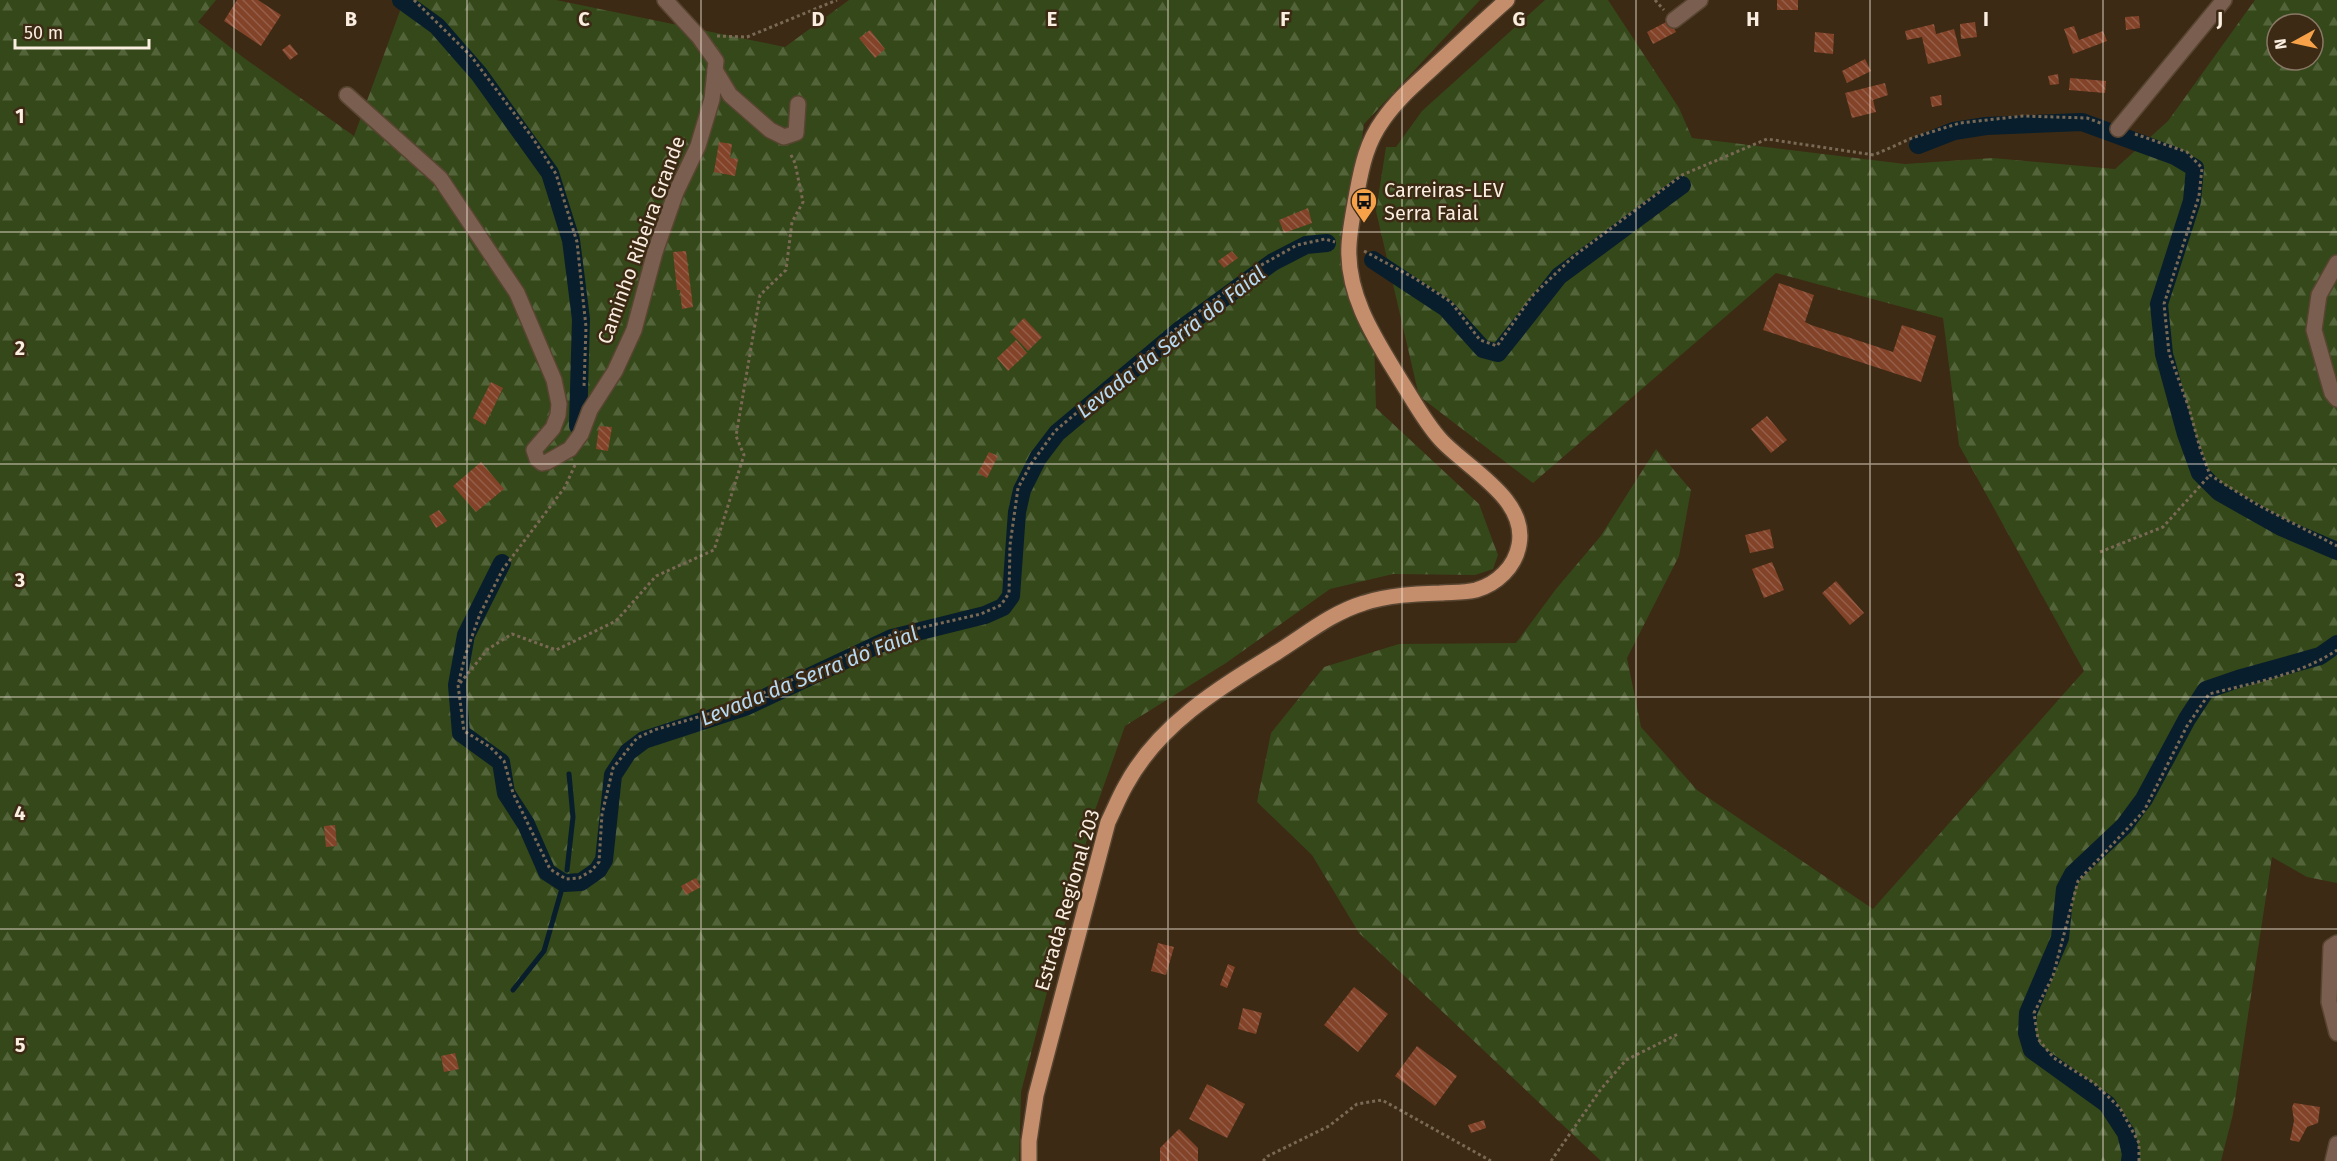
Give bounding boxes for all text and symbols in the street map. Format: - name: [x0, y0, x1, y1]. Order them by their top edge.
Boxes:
- text: B: [345, 7, 357, 31]
- text: C: [578, 7, 590, 31]
- text: D: [811, 7, 825, 31]
- text: E: [1047, 7, 1057, 31]
- text: F: [1280, 7, 1290, 31]
- text: G: [1513, 7, 1525, 31]
- text: H: [1746, 7, 1760, 31]
- text: I: [1983, 7, 1989, 31]
- text: J: [2216, 7, 2223, 31]
- scale bar: [15, 12, 148, 50]
- north arrow: [2265, 12, 2325, 72]
- text: 50 m: [24, 22, 63, 44]
- text: N: [2270, 37, 2291, 51]
- text: 1: [15, 104, 25, 128]
- street label: Caminho Ribeira Grande: [592, 133, 690, 347]
- place label: Carreiras-LEV Serra Faial: [1384, 178, 1504, 225]
- bus stop icon: Carreiras-LEV Serra Faial: [1349, 186, 1379, 224]
- water label: Levada da Serra do Faial: [1072, 260, 1270, 424]
- text: 2: [15, 336, 25, 360]
- text: 3: [14, 568, 25, 592]
- water label: Levada da Serra do Faial: [697, 620, 921, 732]
- text: 4: [14, 801, 26, 825]
- street label: Estrada Regional 203: [1030, 806, 1104, 994]
- text: 5: [15, 1033, 26, 1057]

